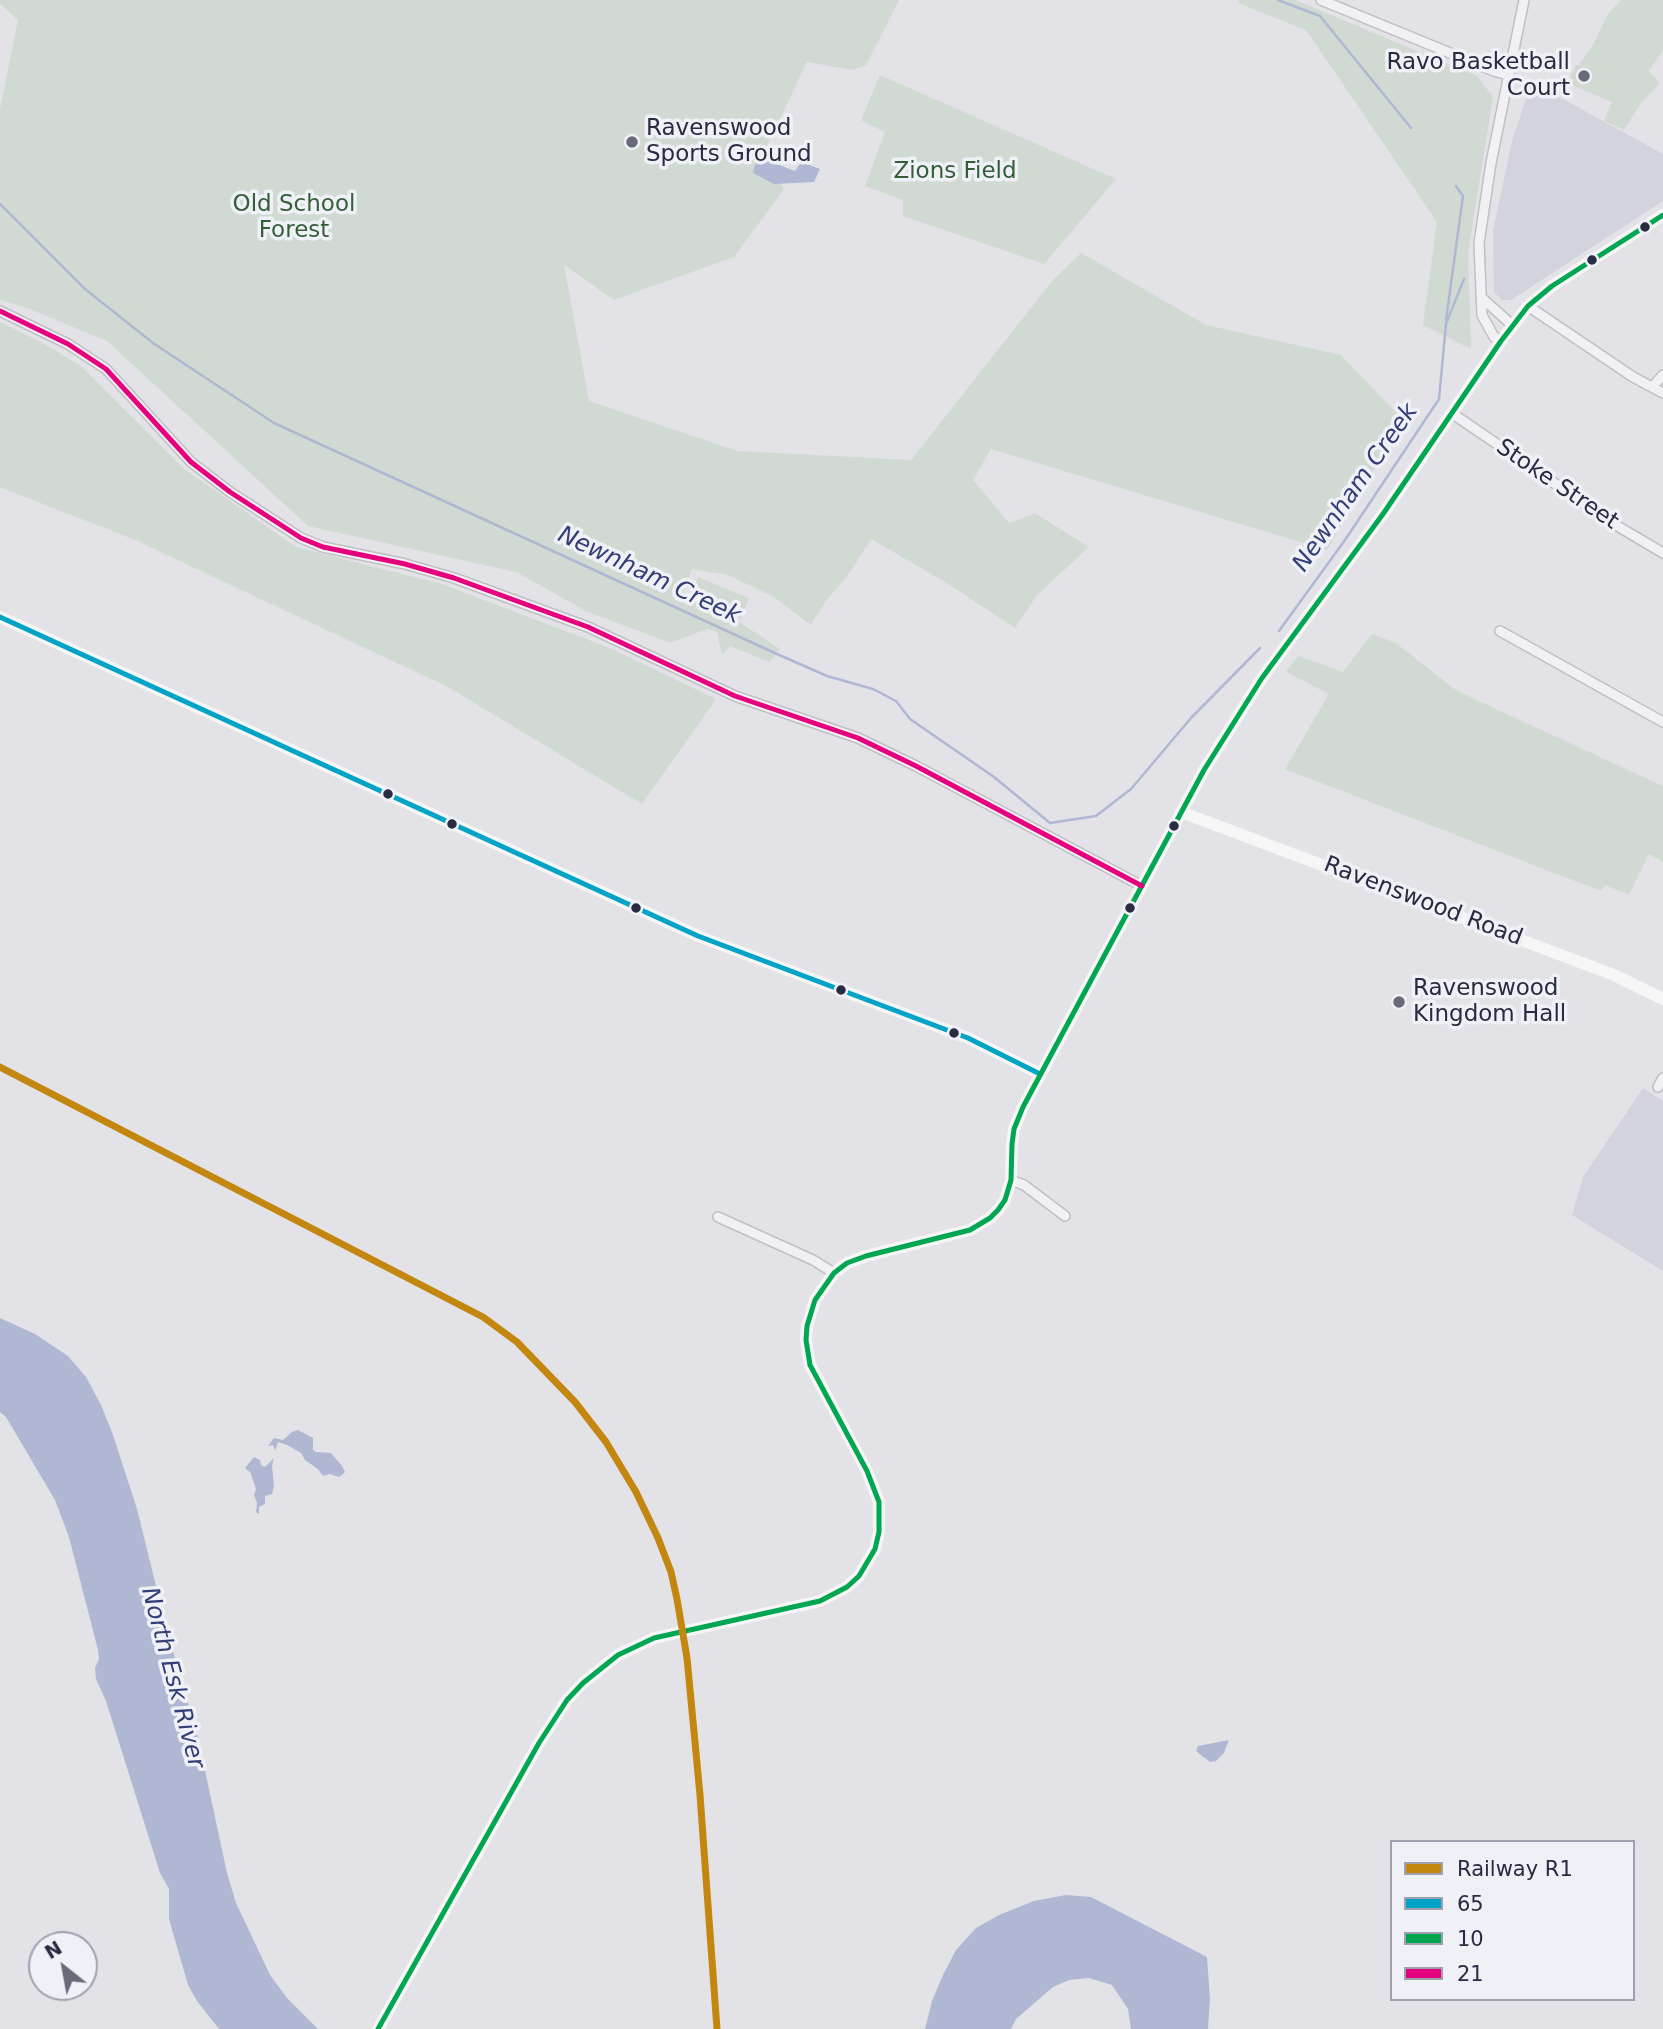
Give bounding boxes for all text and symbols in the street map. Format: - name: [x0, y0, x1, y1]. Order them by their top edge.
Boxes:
- place label: Ravo Basketball Court: [1386, 49, 1570, 103]
- marker: Ravo Basketball Court: [1576, 68, 1592, 84]
- place label: Ravenswood Sports Ground: [646, 115, 812, 169]
- marker: Ravenswood Sports Ground: [624, 134, 640, 150]
- park label: Zions Field: [893, 158, 1017, 186]
- park label: Old School Forest: [233, 191, 355, 245]
- unlabelled marker: [1638, 220, 1652, 234]
- unlabelled marker: [1585, 253, 1599, 267]
- water label: Newnham Creek: [1287, 398, 1425, 578]
- street label: Stoke Street: [1491, 434, 1623, 536]
- water label: Newnham Creek: [553, 521, 745, 631]
- unlabelled marker: [381, 787, 395, 801]
- unlabelled marker: [445, 817, 459, 831]
- unlabelled marker: [1167, 819, 1181, 833]
- street label: Ravenswood Road: [1320, 851, 1526, 953]
- unlabelled marker: [629, 901, 643, 915]
- unlabelled marker: [1123, 901, 1137, 915]
- place label: Ravenswood Kingdom Hall: [1413, 975, 1566, 1029]
- unlabelled marker: [834, 983, 848, 997]
- marker: Ravenswood Kingdom Hall: [1391, 994, 1407, 1010]
- unlabelled marker: [947, 1026, 961, 1040]
- water label: North Esk River: [134, 1584, 210, 1772]
- legend: [1390, 1840, 1635, 2001]
- text: Railway R1: [1457, 1857, 1573, 1881]
- text: 65: [1457, 1892, 1484, 1916]
- text: 10: [1457, 1927, 1484, 1951]
- north arrow: [28, 1931, 98, 2001]
- text: N: [41, 1936, 66, 1963]
- text: 21: [1457, 1962, 1484, 1986]

